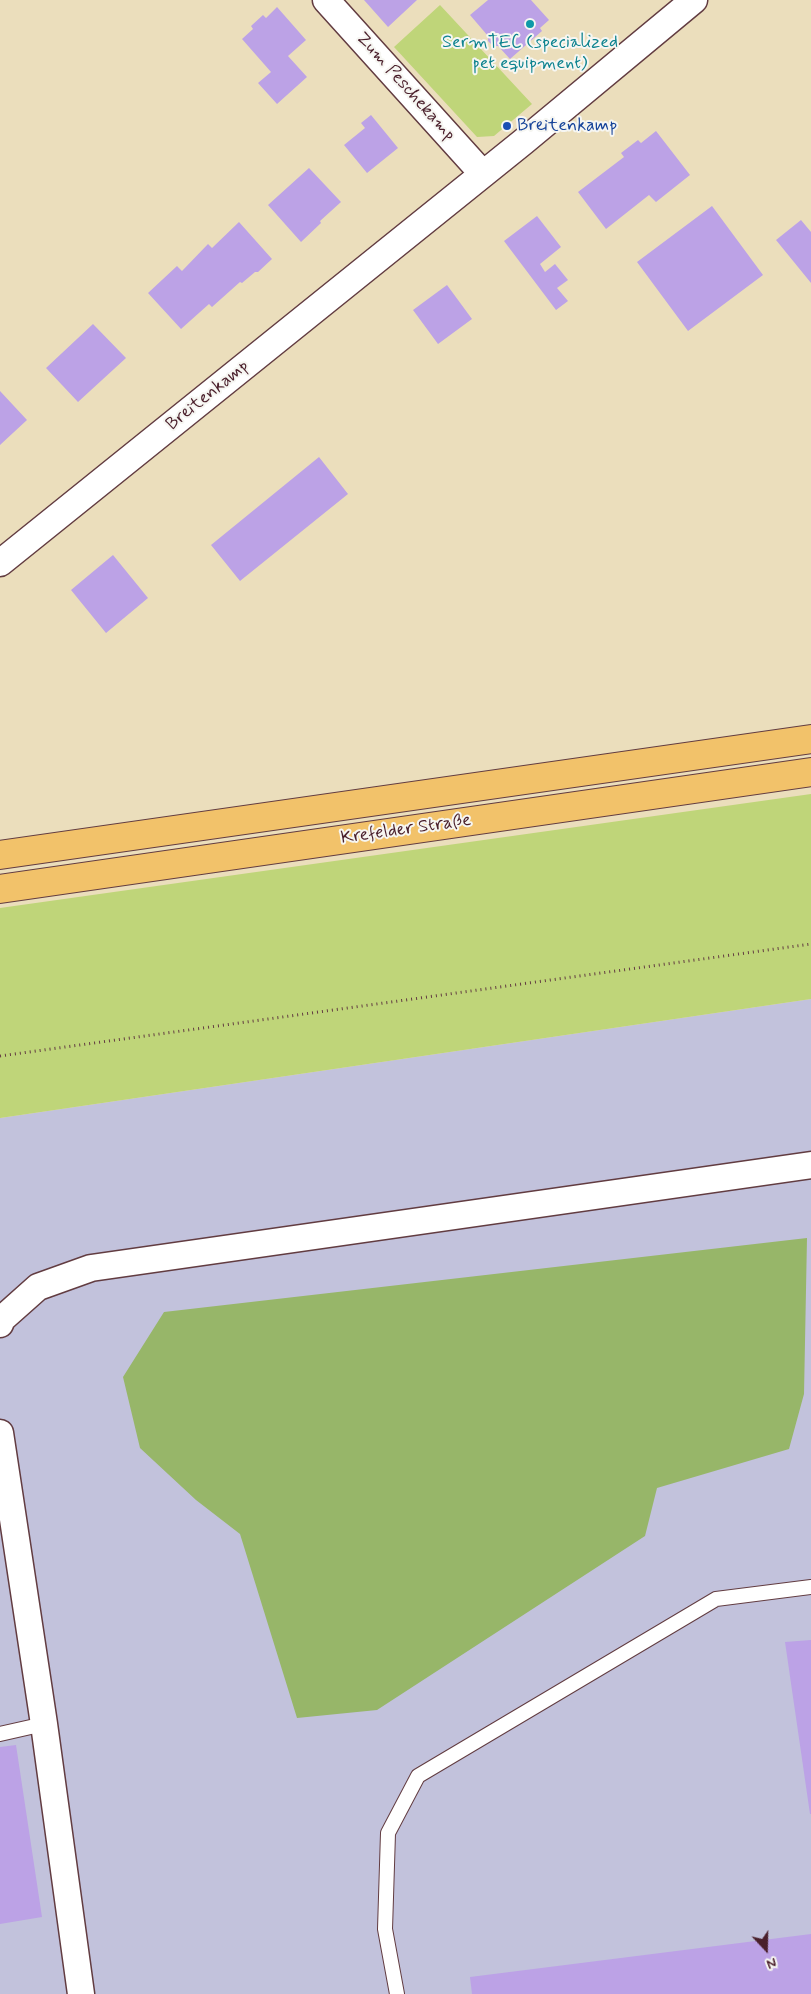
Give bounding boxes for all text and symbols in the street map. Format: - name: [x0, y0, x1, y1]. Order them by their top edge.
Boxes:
- marker: SermTEC (specialized pet equipment): [524, 18, 536, 30]
- street label: Zum Peschekamp: [351, 28, 459, 146]
- place label: SermTEC (specialized pet equipment): [442, 32, 618, 74]
- place label: Breitenkamp: [517, 115, 617, 137]
- marker: Breitenkamp: [501, 120, 513, 132]
- street label: Breitenkamp: [162, 356, 254, 436]
- street label: Krefelder Straße: [339, 810, 473, 850]
- north arrow: [741, 1924, 791, 1974]
- text: N: [764, 1953, 779, 1973]

